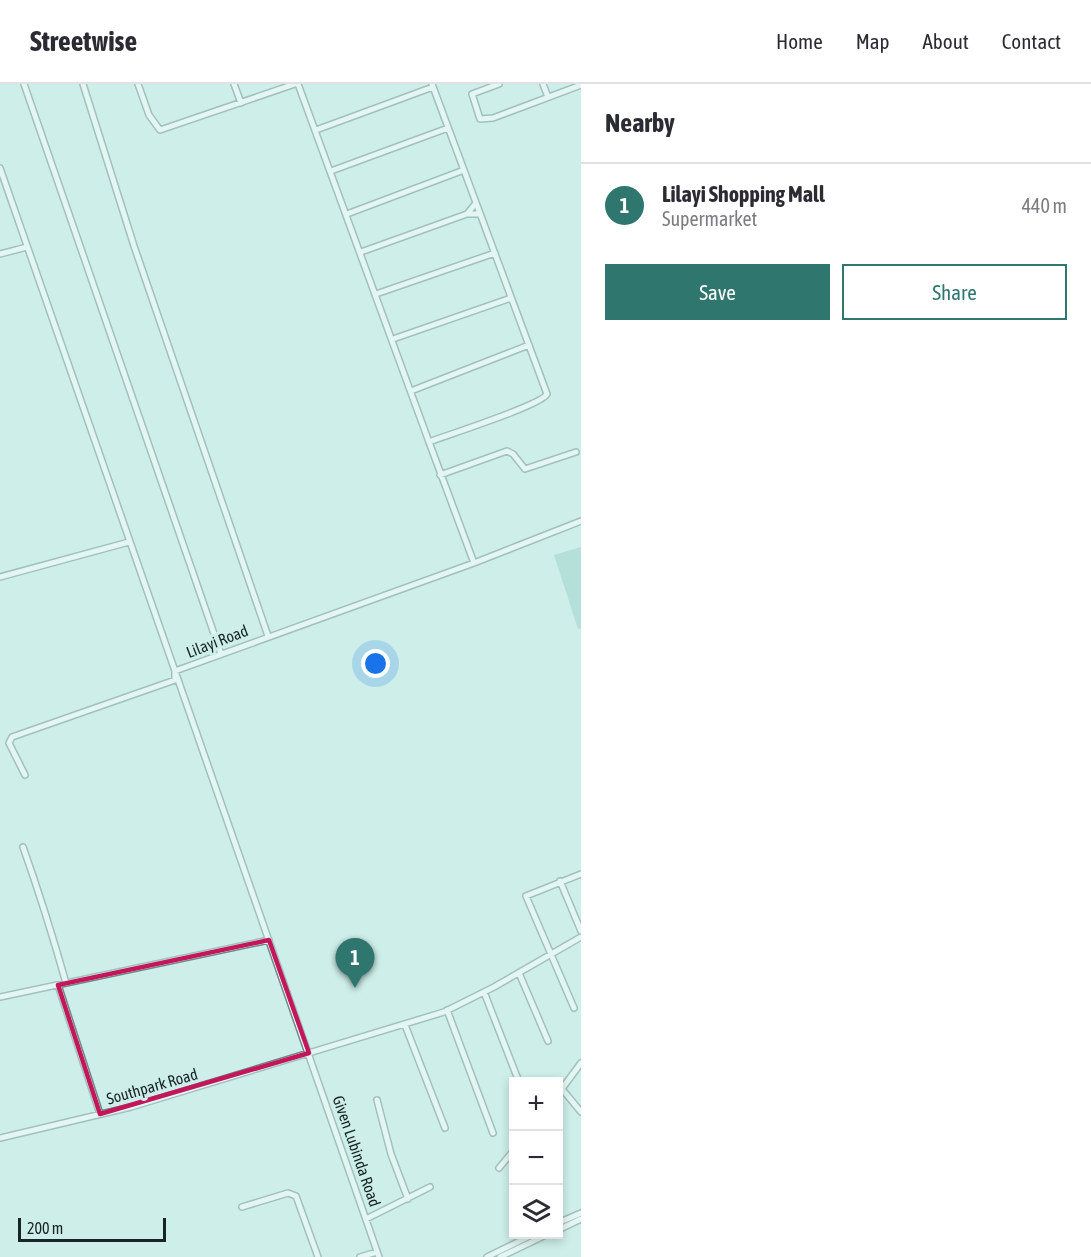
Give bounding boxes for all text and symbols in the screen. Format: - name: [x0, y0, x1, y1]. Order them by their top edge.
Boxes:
- text: Streetwise: [30, 25, 137, 57]
- text: Home: [776, 29, 823, 53]
- text: Map: [856, 29, 890, 53]
- text: About: [923, 29, 969, 53]
- text: Contact: [1002, 29, 1061, 53]
- text: Nearby: [605, 108, 675, 138]
- text: Lilayi Shopping Mall: [662, 181, 825, 207]
- text: 1: [620, 194, 629, 217]
- text: 440 m: [1022, 194, 1067, 217]
- text: Supermarket: [662, 207, 757, 230]
- button: Save: [605, 264, 830, 320]
- button: Share: [842, 264, 1067, 320]
- street label: Lilayi Road: [184, 621, 251, 662]
- your location: [361, 649, 390, 678]
- pin: 1: [336, 938, 374, 988]
- street label: Southpark Road: [104, 1064, 200, 1109]
- map controls: [509, 1077, 563, 1239]
- button: +: [509, 1077, 563, 1131]
- street label: Given Lubinda Road: [330, 1093, 384, 1209]
- button: −: [509, 1131, 563, 1185]
- button: layers: [509, 1185, 563, 1239]
- scale bar: [18, 1215, 166, 1242]
- text: 200 m: [27, 1219, 63, 1237]

